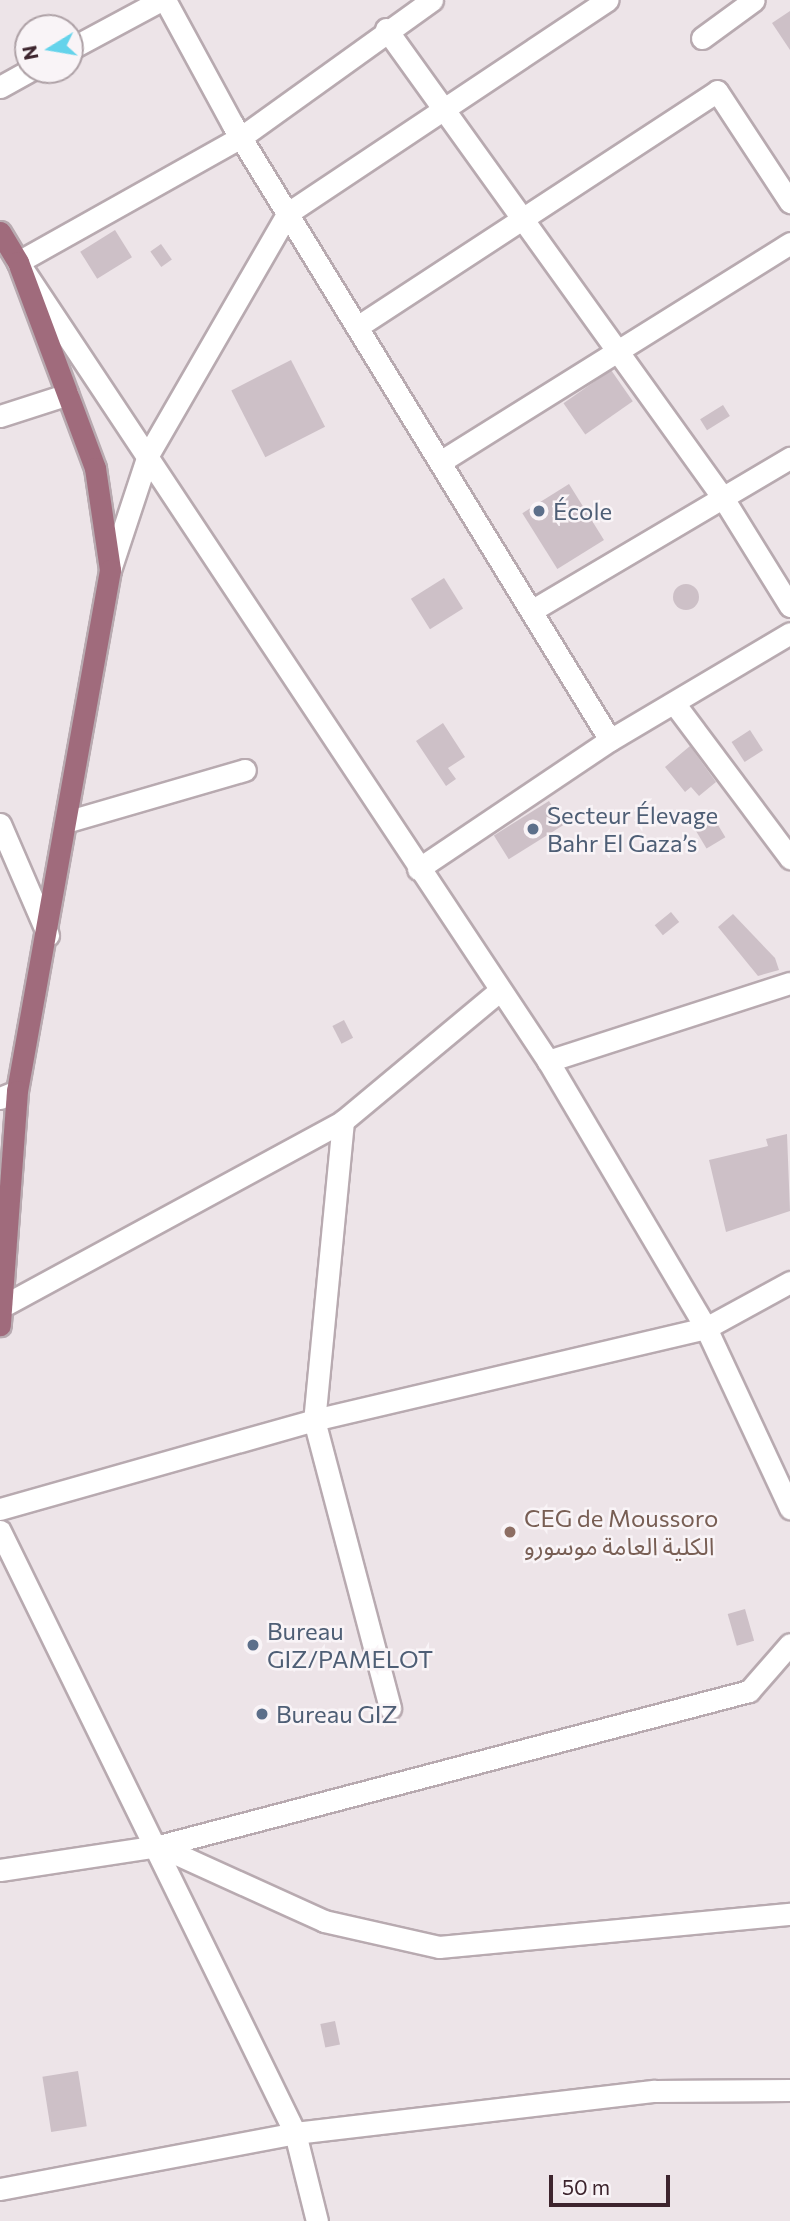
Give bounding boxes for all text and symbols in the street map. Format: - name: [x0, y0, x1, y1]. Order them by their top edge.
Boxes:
- north arrow: [14, 14, 84, 84]
- text: N: [17, 44, 43, 62]
- place label: École: [553, 497, 612, 525]
- marker: École: [531, 503, 547, 519]
- place label: Secteur Élevage Bahr El Gaza’s: [547, 801, 718, 857]
- marker: Secteur Élevage Bahr El Gaza’s: [525, 821, 541, 837]
- place label: CEG de Moussoro الكلية العامة موسورو: [524, 1504, 718, 1560]
- marker: CEG de Moussoro الكلية العامة موسورو: [502, 1524, 518, 1540]
- place label: Bureau GIZ/PAMELOT: [267, 1617, 433, 1673]
- marker: Bureau GIZ/PAMELOT: [245, 1637, 261, 1653]
- place label: Bureau GIZ: [276, 1700, 398, 1728]
- marker: Bureau GIZ: [254, 1706, 270, 1722]
- scale bar: [552, 2162, 673, 2206]
- text: 50 m: [562, 2174, 610, 2199]

